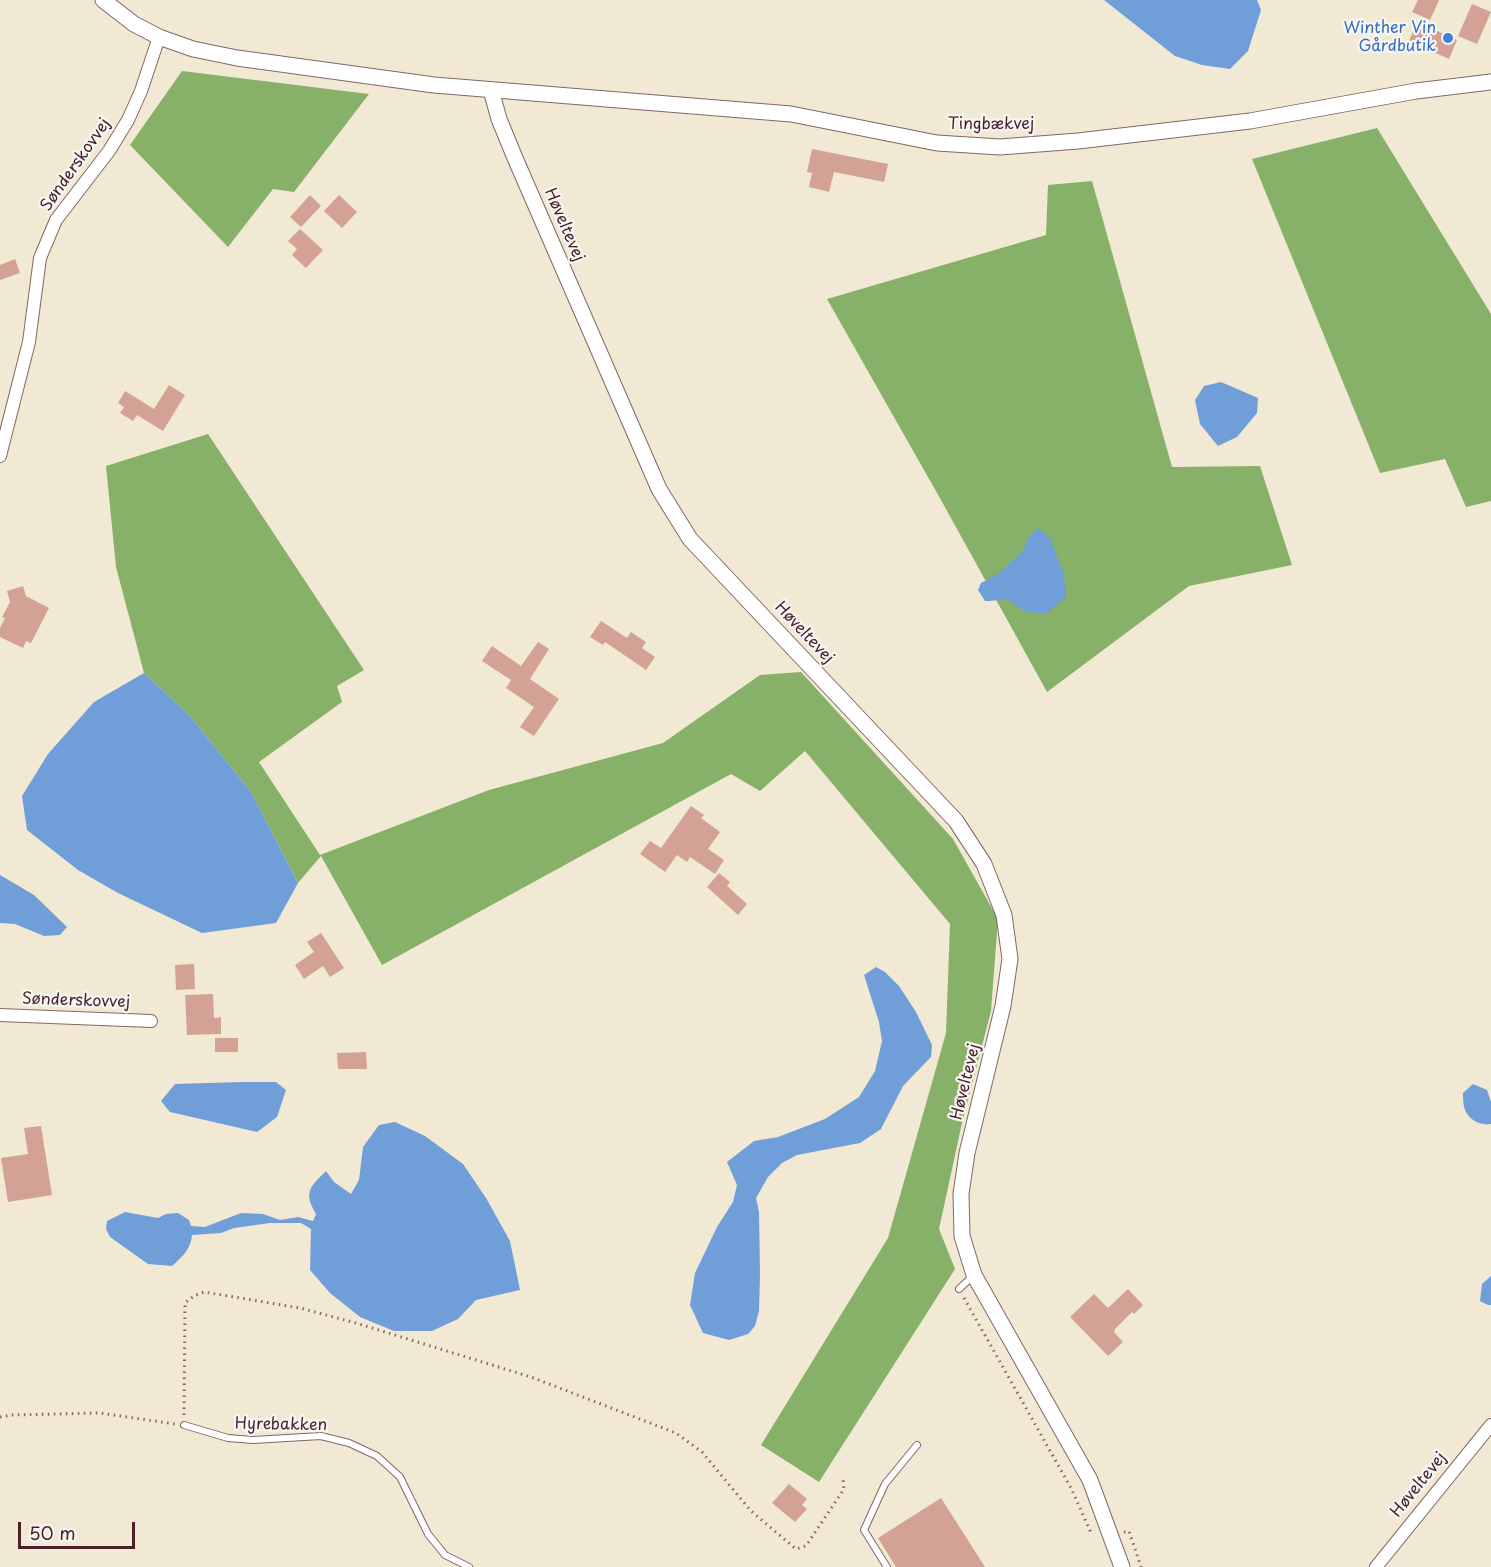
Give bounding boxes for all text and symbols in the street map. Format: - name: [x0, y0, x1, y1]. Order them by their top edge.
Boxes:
- place label: Winther Vin Gårdbutik: [1344, 19, 1436, 57]
- marker: Winther Vin Gårdbutik: [1441, 31, 1455, 45]
- street label: Sønderskovvej: [37, 115, 115, 215]
- street label: Tingbækvej: [948, 115, 1034, 135]
- street label: Høveltevej: [540, 186, 588, 264]
- street label: Høveltevej: [771, 598, 837, 668]
- street label: Sønderskovvej: [21, 990, 131, 1012]
- street label: Høveltevej: [947, 1042, 985, 1122]
- street label: Hyrebakken: [235, 1415, 327, 1435]
- street label: Høveltevej: [1387, 1449, 1451, 1521]
- scale bar: [21, 1510, 138, 1548]
- text: 50 m: [29, 1519, 76, 1546]

